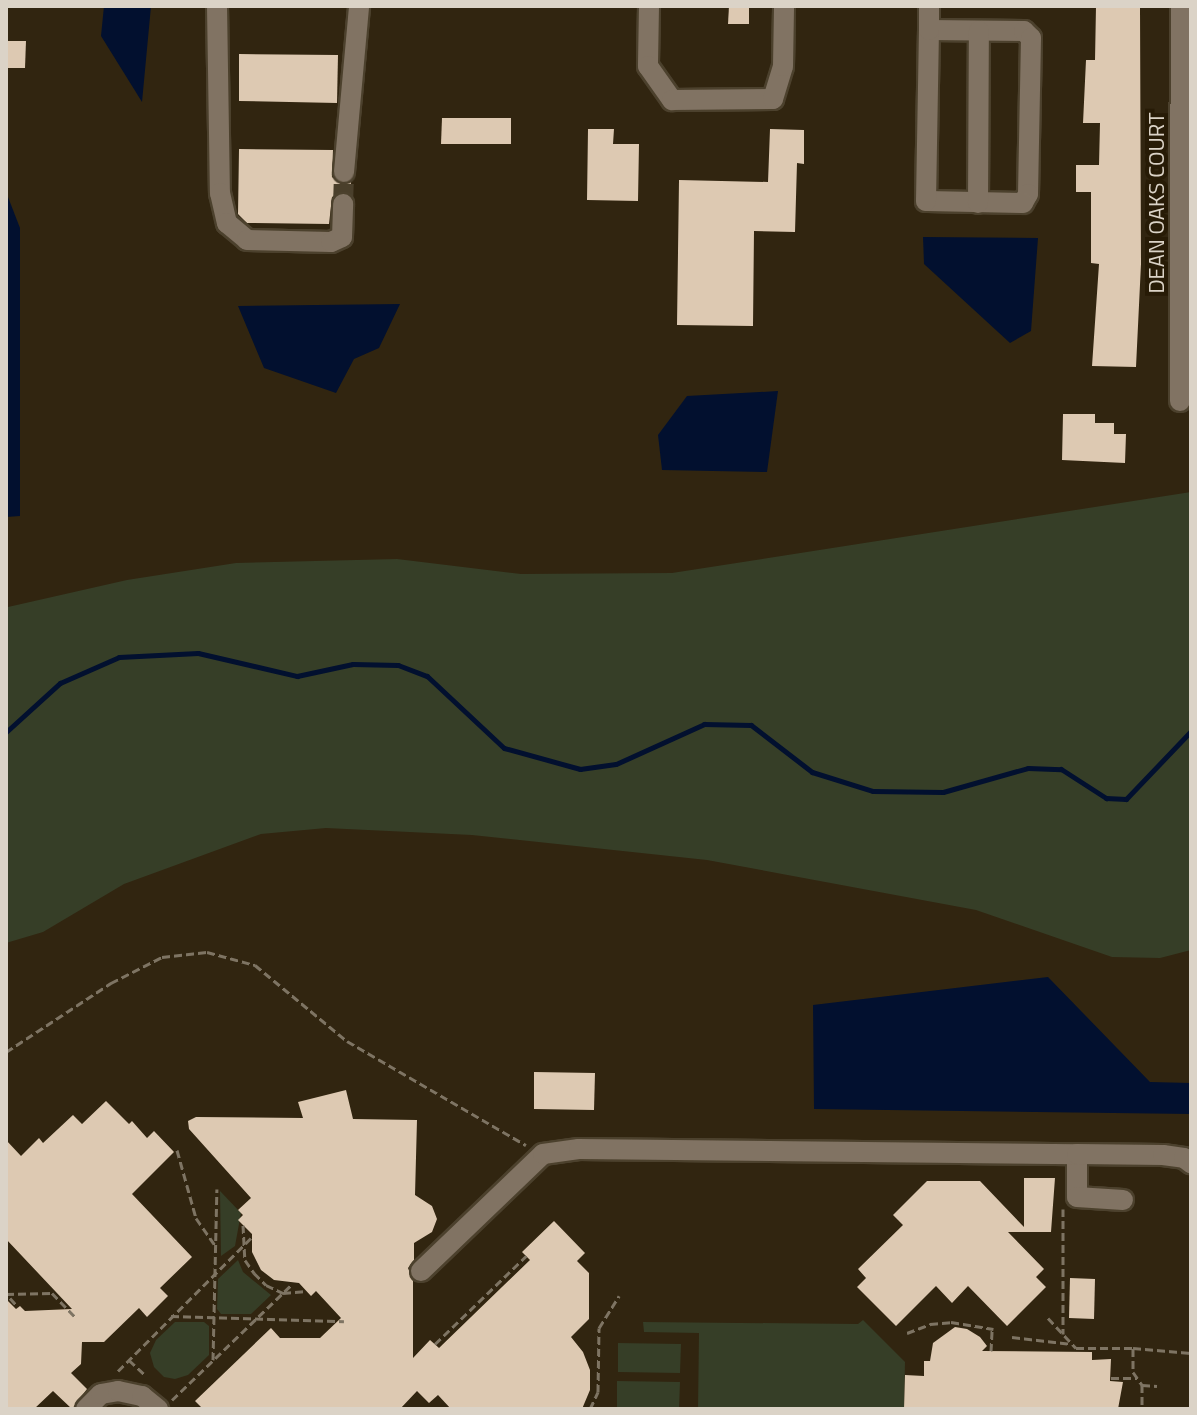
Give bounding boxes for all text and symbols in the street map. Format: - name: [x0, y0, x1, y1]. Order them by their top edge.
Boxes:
- street label: DEAN OAKS COURT: [1144, 112, 1170, 294]

